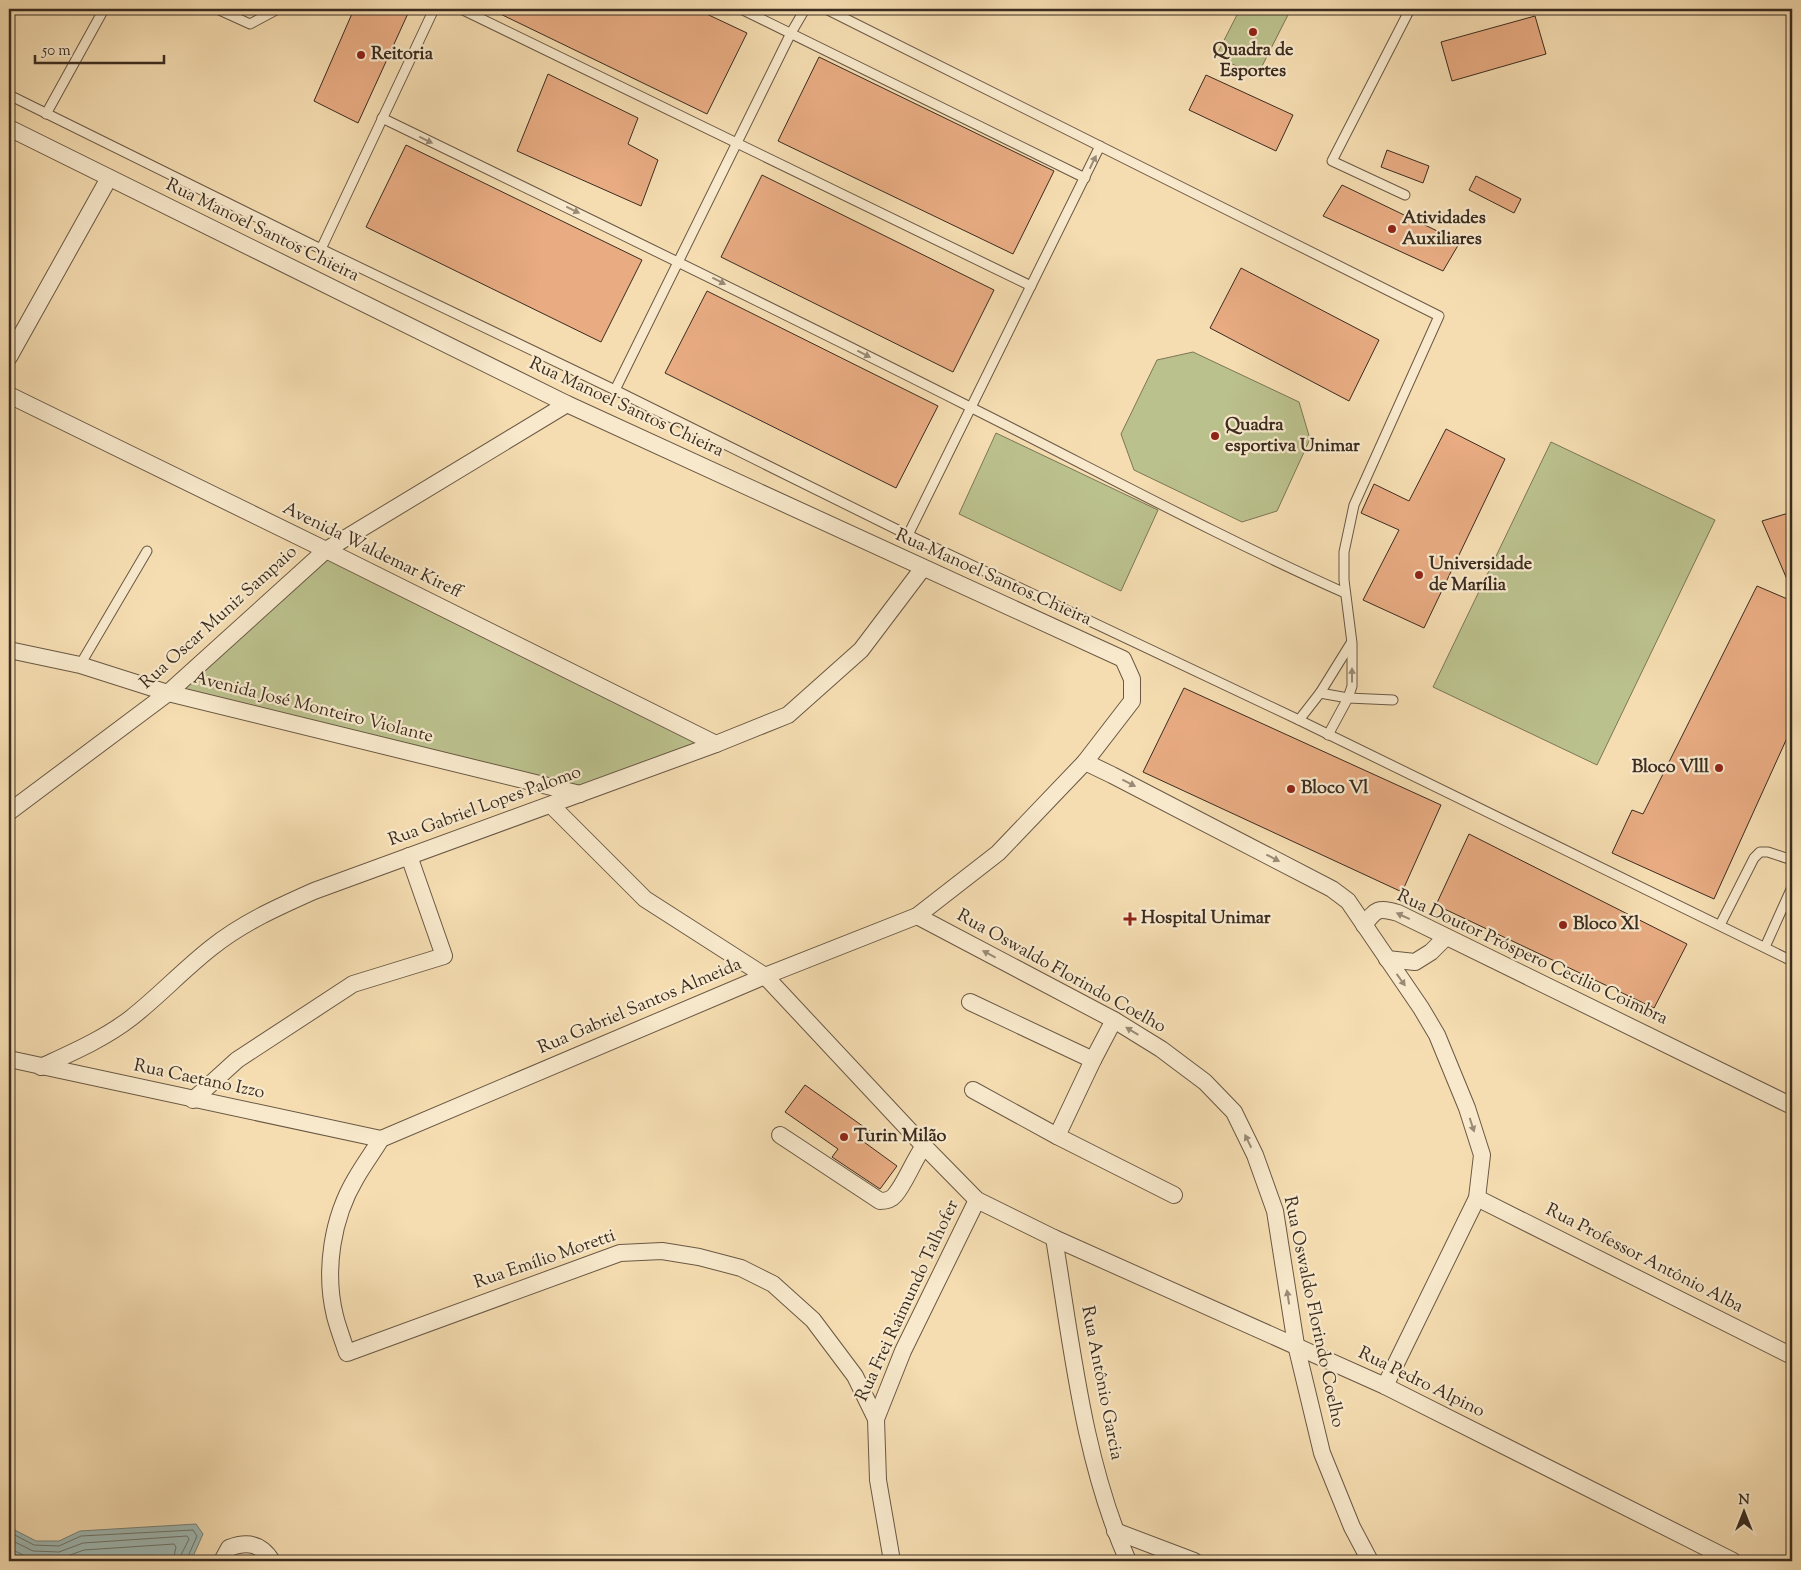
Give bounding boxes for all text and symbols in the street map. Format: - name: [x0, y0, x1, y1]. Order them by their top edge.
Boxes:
- marker: Quadra de Esportes: [1247, 26, 1259, 38]
- scale bar: [35, 32, 164, 64]
- place label: Quadra de Esportes: [1213, 38, 1294, 85]
- text: 50 m: [41, 41, 71, 62]
- place label: Reitoria: [371, 42, 434, 68]
- marker: Reitoria: [355, 49, 367, 61]
- one-way arrow: [419, 136, 433, 144]
- one-way arrow: [1089, 155, 1097, 169]
- street label: Rua Manoel Santos Chieira: [161, 173, 363, 289]
- one-way arrow: [566, 206, 580, 214]
- place label: Atividades Auxiliares: [1402, 206, 1486, 253]
- marker: Atividades Auxiliares: [1386, 223, 1398, 235]
- one-way arrow: [712, 277, 726, 285]
- one-way arrow: [857, 350, 871, 358]
- street label: Rua Manoel Santos Chieira: [524, 351, 728, 465]
- place label: Quadra esportiva Unimar: [1225, 413, 1360, 460]
- marker: Quadra esportiva Unimar: [1209, 430, 1221, 442]
- street label: Avenida Waldemar Kireff: [278, 496, 467, 606]
- street label: Rua Manoel Santos Chieira: [891, 523, 1095, 633]
- street label: Rua Oscar Muniz Sampaio: [134, 540, 304, 696]
- place label: Universidade de Marília: [1429, 552, 1533, 599]
- marker: Universidade de Marília: [1413, 569, 1425, 581]
- street label: Avenida José Monteiro Violante: [190, 666, 436, 750]
- one-way arrow: [1348, 667, 1356, 683]
- place label: Bloco Vlll: [1632, 755, 1710, 781]
- street label: Rua Gabriel Lopes Palomo: [385, 760, 585, 854]
- marker: Bloco Vlll: [1713, 762, 1725, 774]
- place label: Bloco Vl: [1301, 776, 1369, 802]
- one-way arrow: [1122, 779, 1136, 787]
- marker: Bloco Vl: [1285, 783, 1297, 795]
- one-way arrow: [1266, 854, 1280, 862]
- street label: Rua Doutor Próspero Cecilio Coimbra: [1392, 884, 1672, 1032]
- street label: Rua Oswaldo Florindo Coelho: [952, 904, 1170, 1041]
- place label: Hospital Unimar: [1141, 906, 1271, 932]
- one-way arrow: [1396, 911, 1410, 919]
- marker: Hospital Unimar: [1123, 912, 1137, 926]
- place label: Bloco Xl: [1573, 912, 1640, 938]
- marker: Bloco Xl: [1557, 919, 1569, 931]
- one-way arrow: [982, 950, 996, 958]
- street label: Rua Gabriel Santos Almeida: [534, 952, 746, 1062]
- one-way arrow: [1396, 973, 1406, 987]
- one-way arrow: [1126, 1027, 1139, 1036]
- street label: Rua Caetano Izzo: [131, 1053, 267, 1107]
- one-way arrow: [1469, 1118, 1477, 1133]
- place label: Turin Milão: [854, 1124, 946, 1150]
- marker: Turin Milão: [838, 1131, 850, 1143]
- one-way arrow: [1243, 1134, 1251, 1148]
- street label: Rua Oswaldo Florindo Coelho: [1276, 1194, 1350, 1430]
- street label: Rua Frei Raimundo Talhofer: [850, 1196, 966, 1406]
- street label: Rua Professor Antônio Alba: [1541, 1198, 1747, 1320]
- street label: Rua Emílio Moretti: [471, 1224, 619, 1296]
- one-way arrow: [1284, 1289, 1292, 1305]
- street label: Rua Antônio Garcia: [1073, 1304, 1129, 1462]
- street label: Rua Pedro Alpino: [1353, 1341, 1489, 1425]
- north arrow: [1718, 1488, 1768, 1538]
- text: N: [1738, 1491, 1750, 1511]

